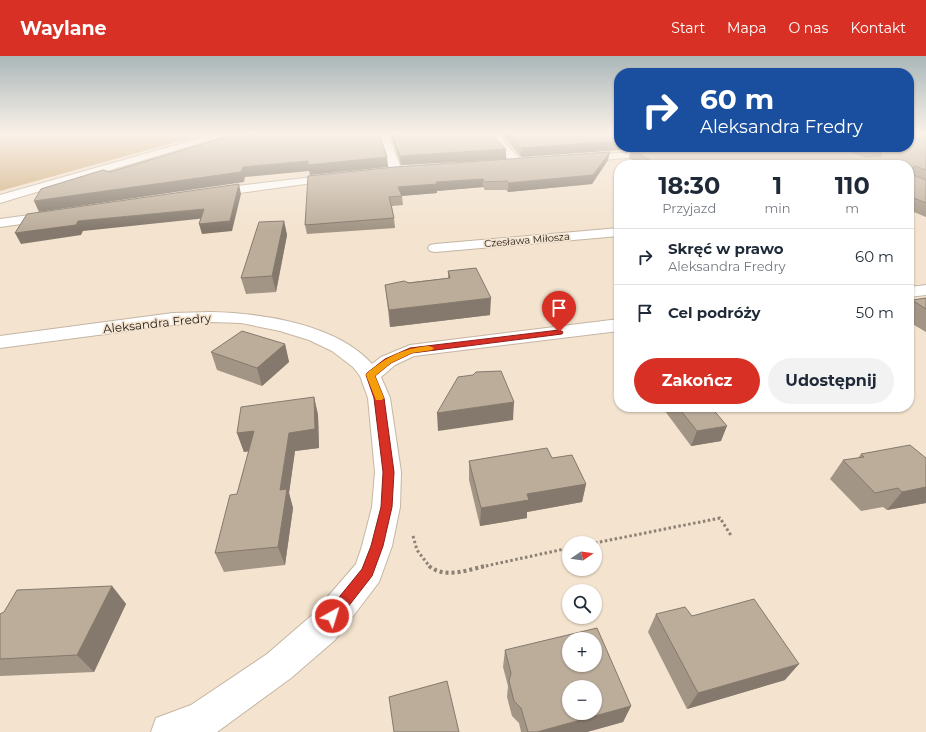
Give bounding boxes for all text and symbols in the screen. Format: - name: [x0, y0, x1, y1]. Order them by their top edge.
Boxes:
- text: Waylane: [20, 17, 107, 40]
- text: Start: [671, 19, 705, 37]
- text: Mapa: [727, 19, 766, 37]
- text: O nas: [788, 19, 828, 37]
- text: Kontakt: [850, 19, 906, 37]
- text: 60 m: [700, 82, 774, 116]
- icon: right: [634, 84, 686, 136]
- text: Aleksandra Fredry: [700, 116, 863, 138]
- text: 18:30: [658, 171, 720, 200]
- text: 1: [773, 171, 782, 200]
- text: 110: [835, 171, 870, 200]
- text: Przyjazd: [662, 200, 716, 216]
- text: min: [764, 200, 791, 216]
- text: m: [845, 200, 859, 216]
- street label: Czesława Miłosza: [484, 230, 570, 250]
- text: Skręć w prawo: [668, 239, 784, 258]
- icon: right: [634, 246, 656, 268]
- text: 60 m: [855, 247, 894, 266]
- text: Aleksandra Fredry: [668, 258, 786, 274]
- pin: [542, 291, 576, 332]
- icon: arrive: [548, 297, 570, 319]
- icon: arrive: [634, 302, 656, 324]
- text: Cel podróży: [668, 303, 760, 322]
- text: 50 m: [856, 303, 894, 322]
- street label: Aleksandra Fredry: [102, 310, 212, 336]
- button: Zakończ: [634, 358, 760, 404]
- button: Udostępnij: [768, 358, 894, 404]
- north arrow: [562, 536, 602, 576]
- map controls: [562, 536, 602, 720]
- button: search: [562, 584, 602, 624]
- position arrow: [311, 595, 353, 637]
- button: +: [562, 632, 602, 672]
- button: −: [562, 680, 602, 720]

